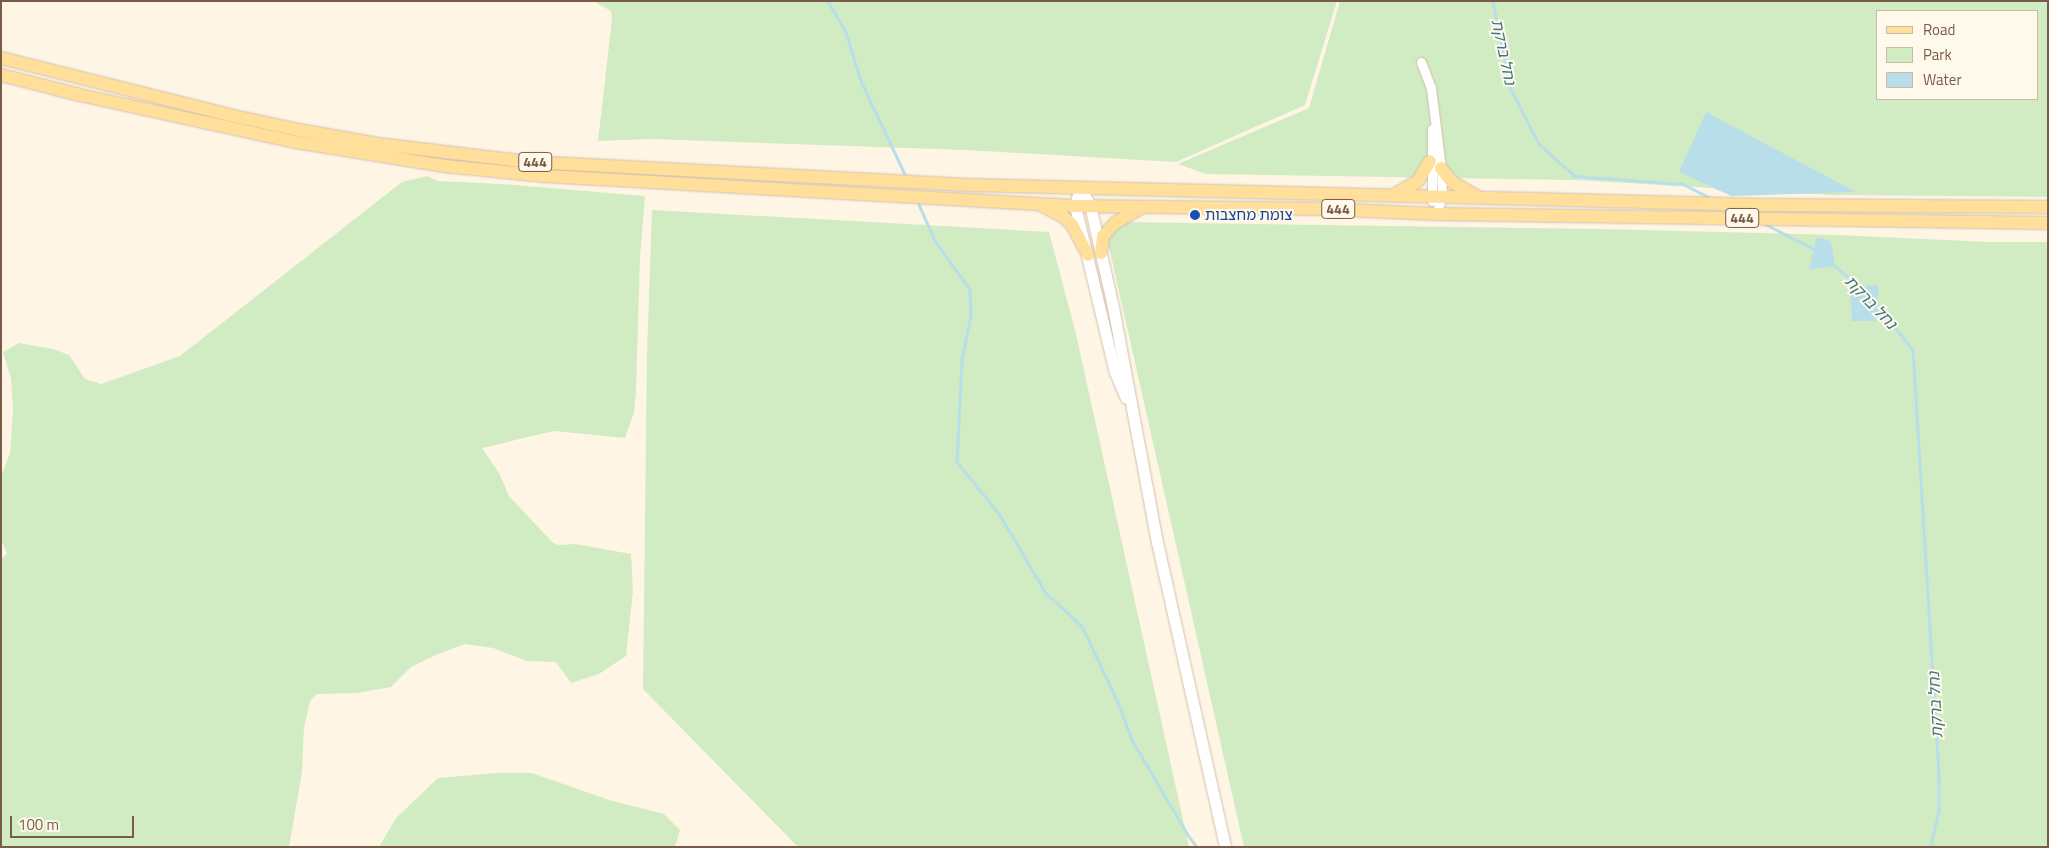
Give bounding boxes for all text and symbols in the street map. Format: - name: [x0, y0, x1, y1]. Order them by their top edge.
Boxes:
- legend: [1876, 10, 2039, 100]
- water label: נחל ברקת: [1488, 17, 1520, 87]
- text: Road: [1923, 18, 1955, 41]
- text: Park: [1923, 43, 1952, 66]
- text: Water: [1923, 68, 1962, 91]
- road number: 444: [518, 150, 552, 173]
- road number: 444: [1320, 198, 1356, 220]
- place label: צומת מחצבות: [1205, 206, 1292, 224]
- road number: 444: [1724, 207, 1760, 230]
- marker: צומת מחצבות: [1189, 209, 1201, 221]
- water label: נחל ברקת: [1841, 271, 1901, 333]
- water label: נחל ברקת: [1924, 671, 1946, 739]
- scale bar: [12, 806, 136, 838]
- text: 100 m: [18, 813, 59, 836]

